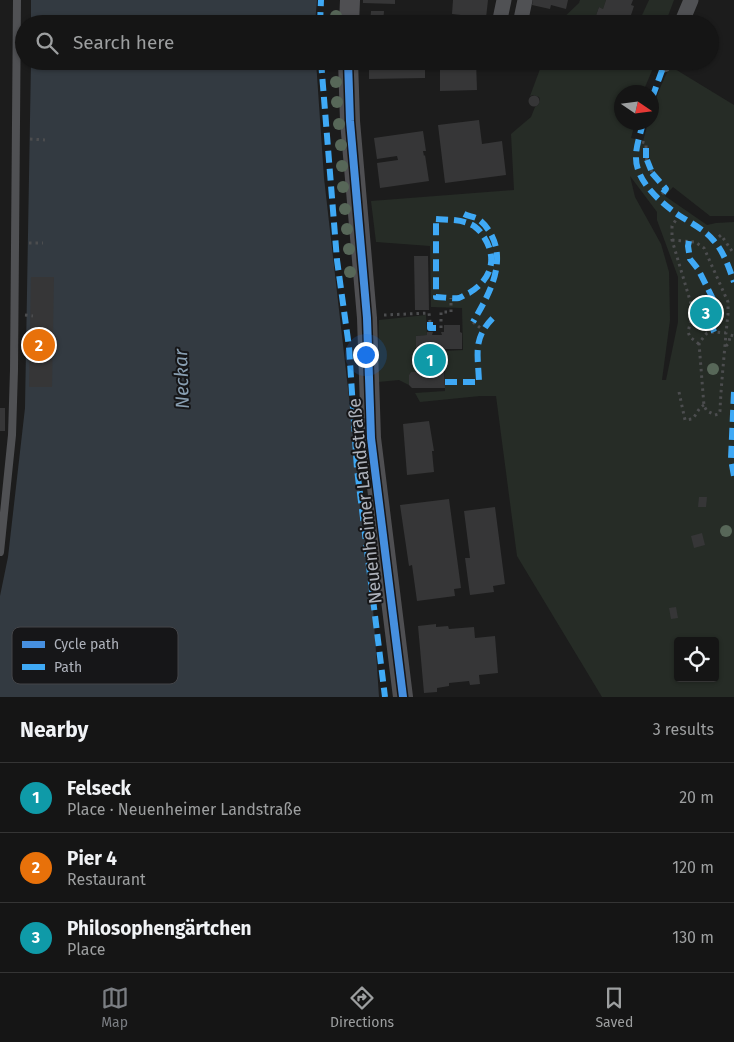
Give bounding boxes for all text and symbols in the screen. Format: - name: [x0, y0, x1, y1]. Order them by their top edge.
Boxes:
- search box: [15, 15, 719, 70]
- icon: search: [33, 29, 61, 57]
- text: Search here: [73, 31, 174, 54]
- north arrow: [614, 85, 659, 130]
- pin: 3: [690, 294, 722, 332]
- pin: 2: [23, 326, 55, 364]
- pin: 1: [414, 341, 446, 379]
- your location: [353, 342, 379, 368]
- water label: Neckar: [169, 348, 194, 409]
- street label: Neuenheimer Landstraße: [343, 397, 387, 605]
- legend: [12, 627, 178, 684]
- text: Cycle path: [54, 636, 119, 653]
- map controls: [674, 637, 719, 682]
- button: locate: [674, 637, 719, 682]
- text: Path: [54, 659, 82, 676]
- text: Nearby: [20, 717, 88, 743]
- text: 3 results: [653, 720, 714, 739]
- text: Felseck: [67, 777, 131, 800]
- text: 1: [32, 788, 40, 807]
- text: 20 m: [679, 788, 714, 807]
- text: Place · Neuenheimer Landstraße: [67, 800, 302, 819]
- text: Pier 4: [67, 847, 117, 870]
- text: 2: [32, 858, 40, 877]
- text: 120 m: [672, 858, 714, 877]
- text: Restaurant: [67, 870, 146, 889]
- text: Philosophengärtchen: [67, 917, 252, 940]
- text: 3: [32, 928, 40, 947]
- text: 130 m: [672, 928, 714, 947]
- text: Place: [67, 940, 106, 959]
- tab: Map: [101, 984, 129, 1031]
- tab: Directions: [330, 984, 394, 1031]
- tab: Saved: [595, 984, 633, 1031]

